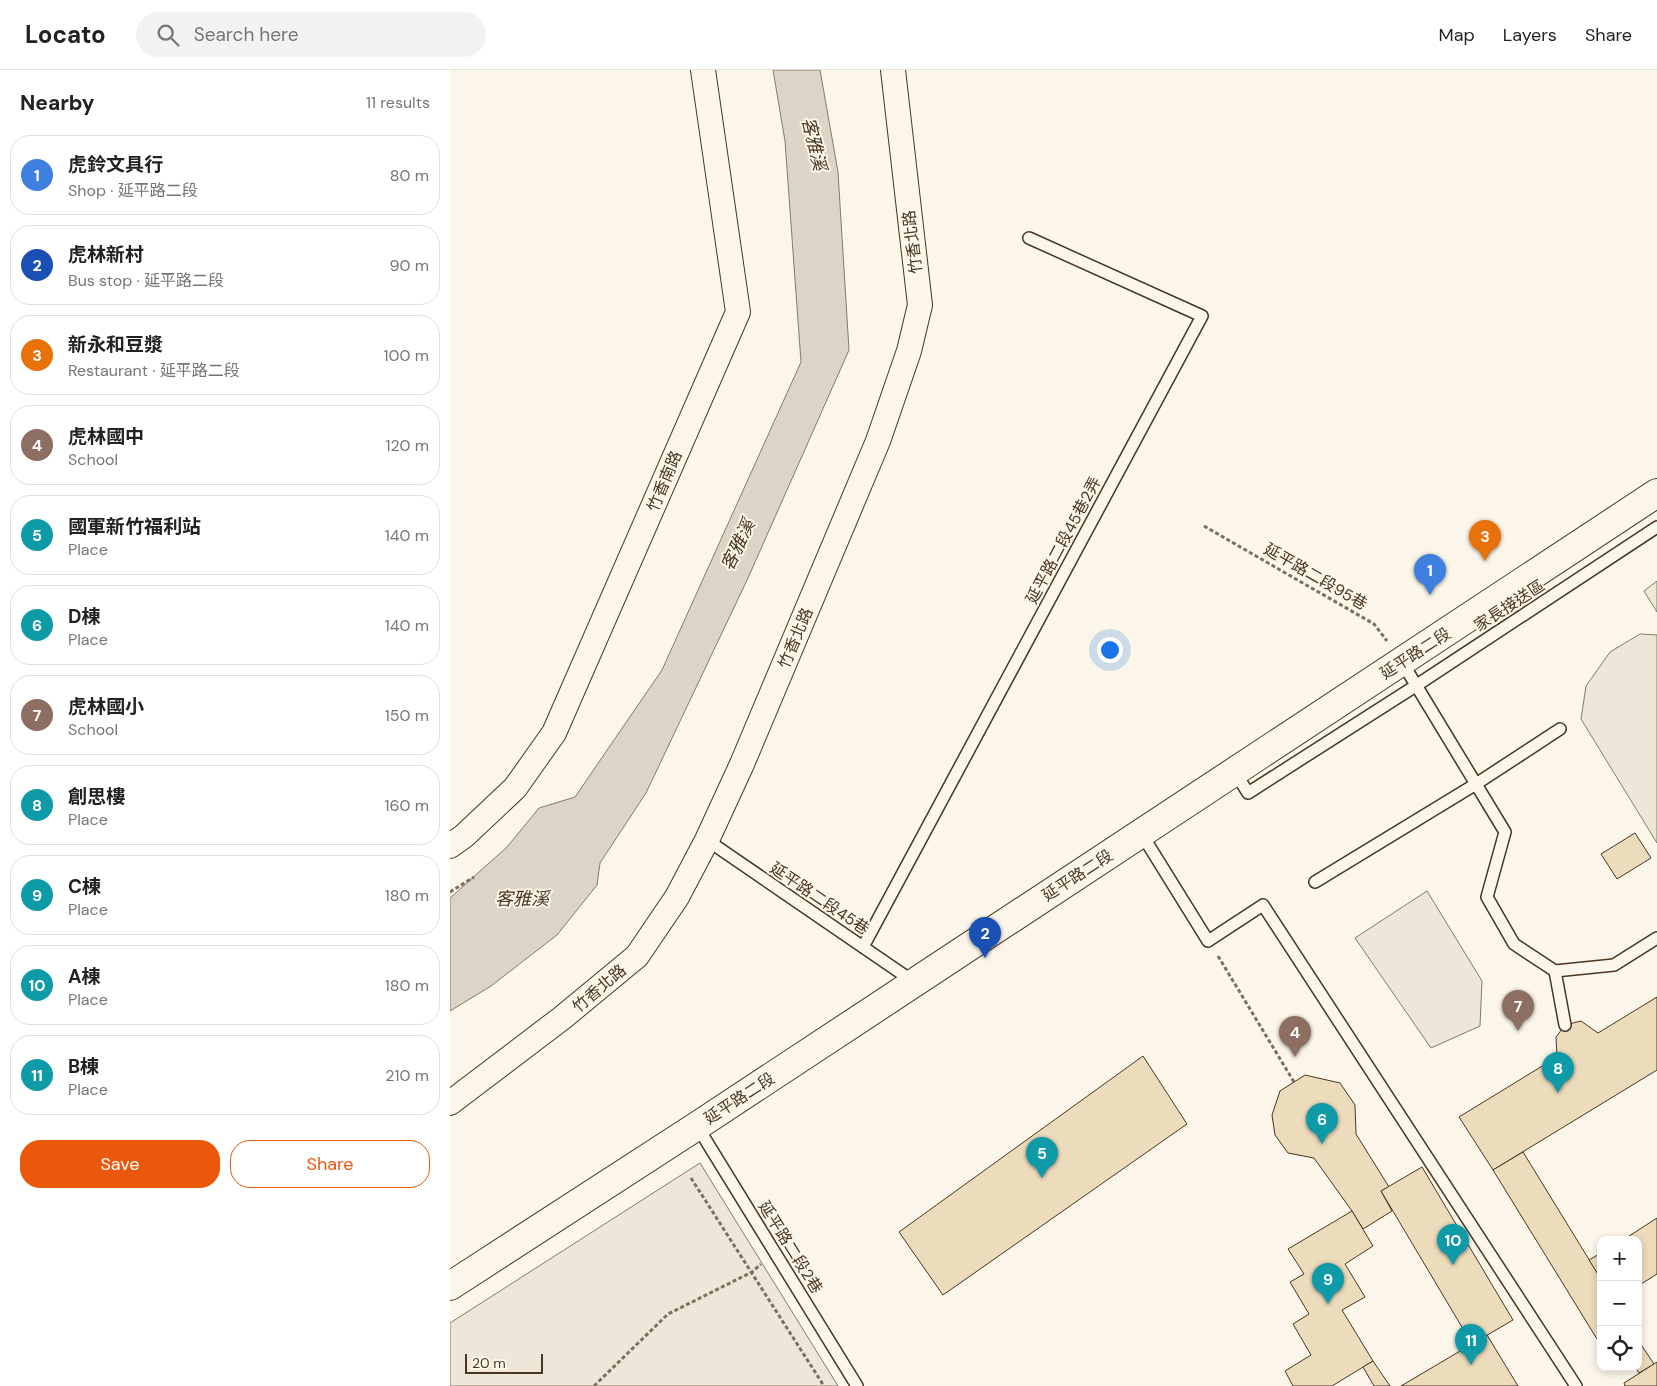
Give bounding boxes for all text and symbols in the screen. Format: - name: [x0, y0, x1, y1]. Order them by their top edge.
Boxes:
- search box: [136, 12, 486, 57]
- text: Locato: [25, 19, 106, 50]
- icon: search: [154, 21, 182, 49]
- text: Search here: [194, 22, 299, 47]
- text: Map: [1439, 23, 1475, 47]
- text: Layers: [1503, 23, 1557, 47]
- text: Share: [1585, 23, 1632, 47]
- text: Nearby: [20, 89, 94, 117]
- text: 11 results: [366, 92, 430, 113]
- water label: 客雅溪: [796, 115, 832, 176]
- text: 虎鈴文具行: [68, 152, 163, 177]
- text: 1: [34, 165, 40, 186]
- text: 80 m: [390, 165, 429, 186]
- text: Shop · 延平路二段: [68, 180, 198, 201]
- street label: 竹香北路: [898, 209, 927, 275]
- text: 虎林新村: [68, 242, 144, 267]
- text: 2: [32, 255, 42, 276]
- text: 90 m: [389, 255, 429, 276]
- text: Bus stop · 延平路二段: [68, 270, 224, 291]
- text: 新永和豆漿: [68, 332, 163, 357]
- text: 3: [32, 345, 42, 366]
- text: 100 m: [384, 345, 429, 366]
- text: Restaurant · 延平路二段: [68, 360, 240, 381]
- text: 虎林國中: [68, 424, 144, 449]
- text: 4: [32, 435, 42, 456]
- text: 120 m: [385, 435, 429, 456]
- street label: 竹香南路: [642, 448, 687, 515]
- text: School: [68, 449, 118, 470]
- street label: 延平路二段45巷2弄: [1021, 473, 1106, 607]
- water label: 客雅溪: [715, 513, 762, 575]
- text: 國軍新竹福利站: [68, 514, 201, 539]
- pin: 3: [1469, 520, 1501, 561]
- text: 5: [32, 525, 42, 546]
- text: 140 m: [385, 525, 429, 546]
- street label: 延平路二段95巷: [1260, 538, 1371, 614]
- text: Place: [68, 539, 108, 560]
- pin: 1: [1414, 554, 1446, 595]
- street label: 家長接送區: [1470, 575, 1549, 636]
- text: D棟: [68, 604, 100, 629]
- street label: 竹香北路: [773, 605, 818, 672]
- text: 6: [32, 615, 42, 636]
- text: 140 m: [385, 615, 429, 636]
- street label: 延平路二段: [1376, 623, 1455, 684]
- text: Place: [68, 629, 108, 650]
- your location: [1097, 637, 1123, 663]
- text: 虎林國小: [68, 694, 144, 719]
- text: 7: [33, 705, 41, 726]
- text: 150 m: [385, 705, 429, 726]
- text: School: [68, 719, 118, 740]
- text: 創思樓: [68, 784, 125, 809]
- text: 8: [32, 795, 42, 816]
- text: 160 m: [385, 795, 429, 816]
- text: Place: [68, 809, 108, 830]
- street label: 延平路二段: [1038, 845, 1117, 906]
- street label: 延平路二段45巷: [766, 857, 873, 939]
- text: C棟: [68, 874, 101, 899]
- text: 9: [32, 885, 42, 906]
- text: 180 m: [385, 885, 429, 906]
- water label: 客雅溪: [495, 887, 552, 911]
- text: Place: [68, 899, 108, 920]
- pin: 2: [969, 917, 1001, 958]
- street label: 竹香北路: [568, 960, 631, 1017]
- text: A棟: [68, 964, 100, 989]
- text: 10: [28, 975, 46, 996]
- text: 180 m: [385, 975, 429, 996]
- text: Place: [68, 989, 108, 1010]
- pin: 7: [1502, 990, 1534, 1031]
- pin: 4: [1279, 1016, 1311, 1057]
- pin: 8: [1542, 1052, 1574, 1093]
- text: B棟: [68, 1054, 99, 1079]
- text: 11: [31, 1065, 43, 1086]
- text: 210 m: [385, 1065, 429, 1086]
- street label: 延平路二段: [700, 1068, 779, 1129]
- text: Place: [68, 1079, 108, 1100]
- pin: 6: [1306, 1103, 1338, 1144]
- pin: 5: [1026, 1137, 1058, 1178]
- button: Save: [20, 1140, 220, 1188]
- button: Share: [230, 1140, 430, 1188]
- street label: 延平路二段2巷: [754, 1197, 827, 1297]
- pin: 10: [1437, 1224, 1469, 1265]
- map controls: [1597, 1236, 1642, 1371]
- button: +: [1597, 1236, 1642, 1281]
- pin: 9: [1312, 1263, 1344, 1304]
- button: −: [1597, 1281, 1642, 1326]
- pin: 11: [1455, 1324, 1487, 1365]
- button: locate: [1597, 1326, 1642, 1371]
- scale bar: [465, 1351, 542, 1374]
- text: 20 m: [472, 1354, 506, 1372]

